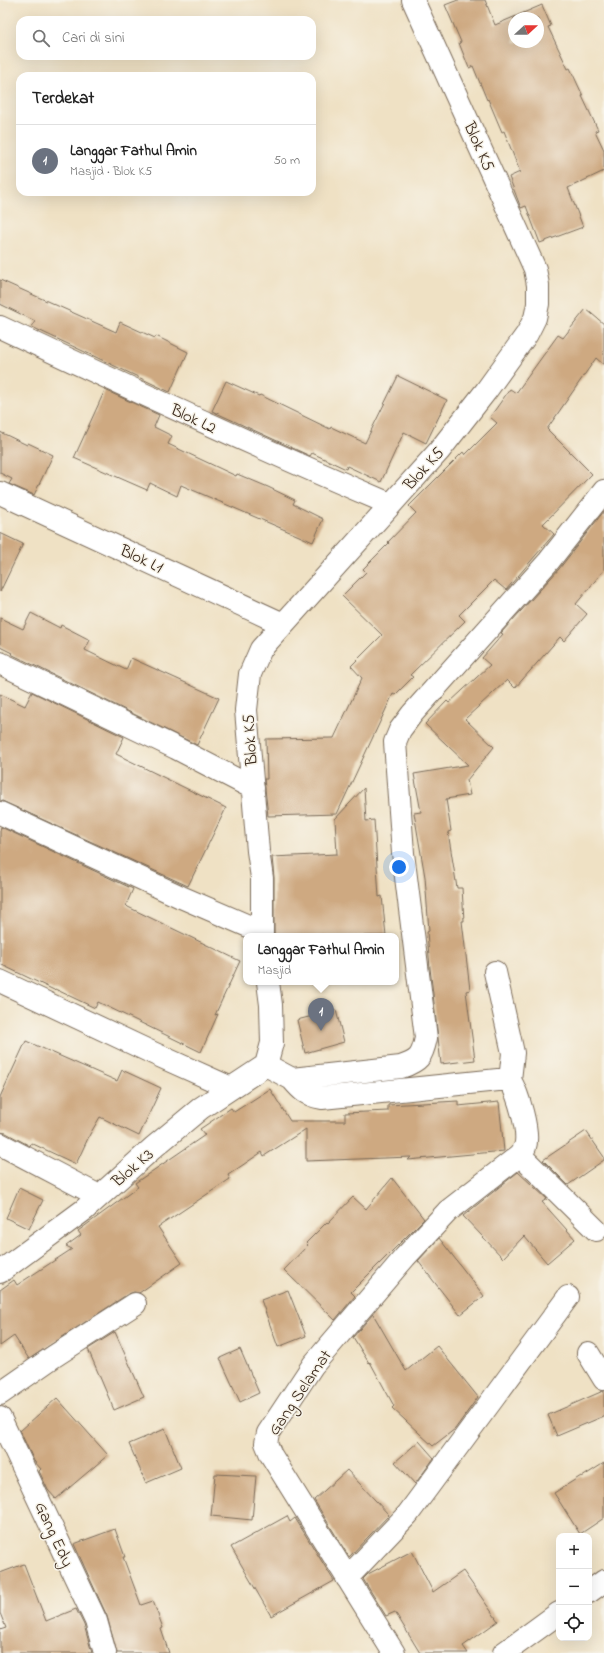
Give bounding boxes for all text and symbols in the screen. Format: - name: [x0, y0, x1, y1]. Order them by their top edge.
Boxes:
- north arrow: [508, 12, 544, 48]
- search box: [16, 16, 316, 60]
- icon: search: [30, 27, 52, 49]
- text: Cari di sini: [62, 27, 125, 49]
- text: Terdekat: [32, 86, 94, 111]
- street label: Blok K5: [456, 117, 501, 175]
- text: Langgar Fathul Amin: [70, 140, 197, 162]
- text: 1: [43, 151, 47, 170]
- text: 50 m: [274, 151, 300, 170]
- text: Masjid · Blok K5: [70, 162, 152, 181]
- street label: Blok L2: [165, 397, 220, 441]
- street label: Blok K5: [397, 441, 451, 497]
- street label: Blok L1: [115, 538, 168, 580]
- street label: Blok K5: [236, 713, 265, 767]
- your location: [389, 857, 409, 877]
- popup: [243, 933, 399, 985]
- text: Langgar Fathul Amin: [258, 939, 384, 961]
- text: Masjid: [258, 961, 291, 980]
- pin: 1: [308, 998, 334, 1031]
- street label: Blok K3: [106, 1143, 160, 1194]
- street label: Gang Selamat: [262, 1345, 340, 1442]
- street label: Gang Edy: [26, 1498, 80, 1572]
- map controls: [556, 1533, 592, 1641]
- button: +: [556, 1533, 592, 1569]
- button: −: [556, 1569, 592, 1605]
- button: locate: [556, 1605, 592, 1641]

